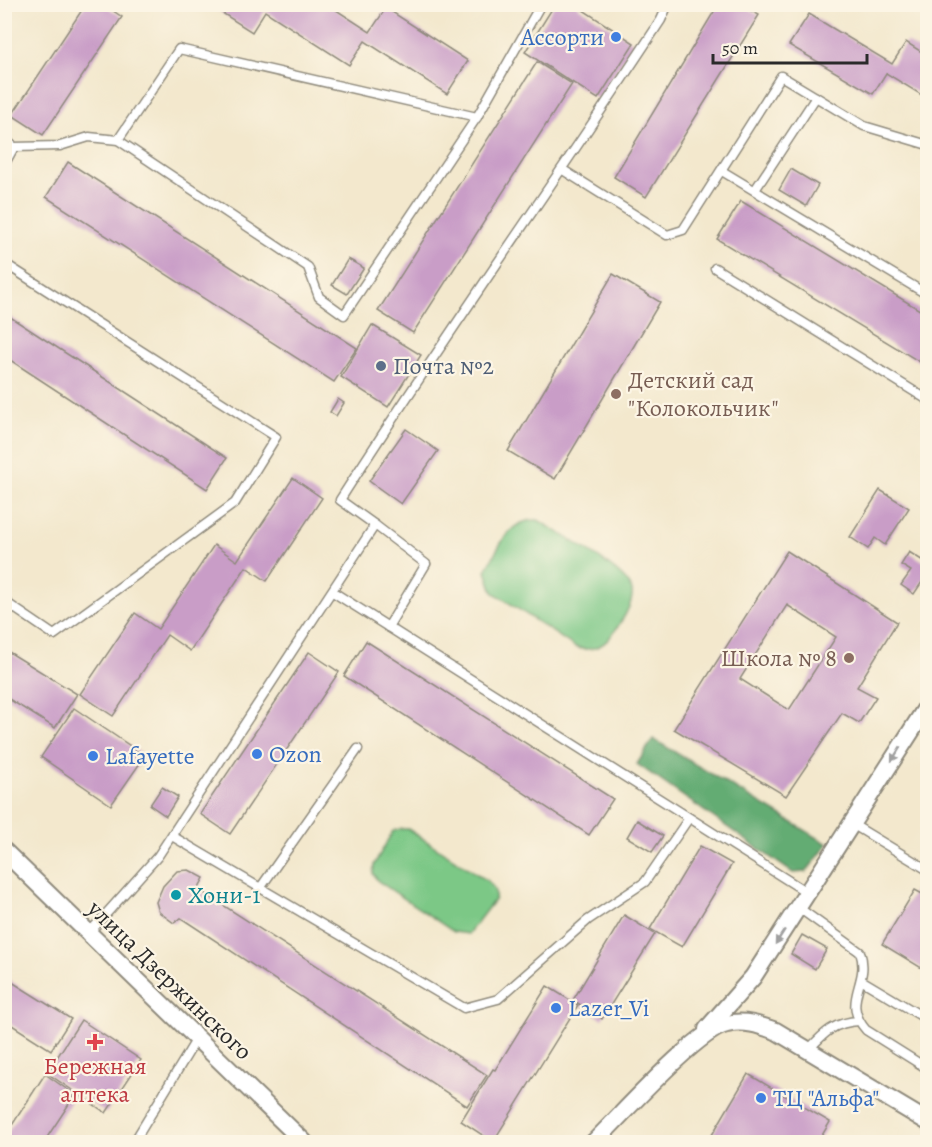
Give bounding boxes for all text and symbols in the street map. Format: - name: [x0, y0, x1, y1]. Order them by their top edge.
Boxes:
- place label: Ассорти: [520, 21, 604, 53]
- scale bar: [713, 27, 868, 65]
- marker: Ассорти: [609, 30, 623, 44]
- text: 50 m: [722, 36, 758, 60]
- place label: Почта №2: [393, 350, 494, 382]
- marker: Почта №2: [374, 359, 388, 373]
- place label: Детский сад "Колокольчик": [628, 364, 779, 424]
- marker: Детский сад "Колокольчик": [609, 387, 623, 401]
- place label: Школа № 8: [721, 642, 837, 674]
- marker: Школа № 8: [842, 651, 856, 665]
- place label: Ozon: [269, 738, 322, 770]
- place label: Lafayette: [105, 740, 194, 772]
- one-way arrow: [891, 746, 902, 763]
- marker: Ozon: [250, 747, 264, 761]
- marker: Lafayette: [86, 749, 100, 763]
- place label: Хони-1: [188, 879, 261, 911]
- marker: Хони-1: [169, 888, 183, 902]
- street label: улица Дзержинского: [80, 892, 259, 1067]
- one-way arrow: [774, 928, 786, 944]
- place label: Lazer_Vi: [568, 992, 649, 1024]
- marker: Lazer_Vi: [549, 1001, 563, 1015]
- marker: Бережная аптека: [88, 1035, 102, 1049]
- place label: Бережная аптека: [43, 1050, 147, 1110]
- place label: ТЦ "Альфа": [773, 1082, 880, 1114]
- marker: ТЦ "Альфа": [754, 1091, 768, 1105]

